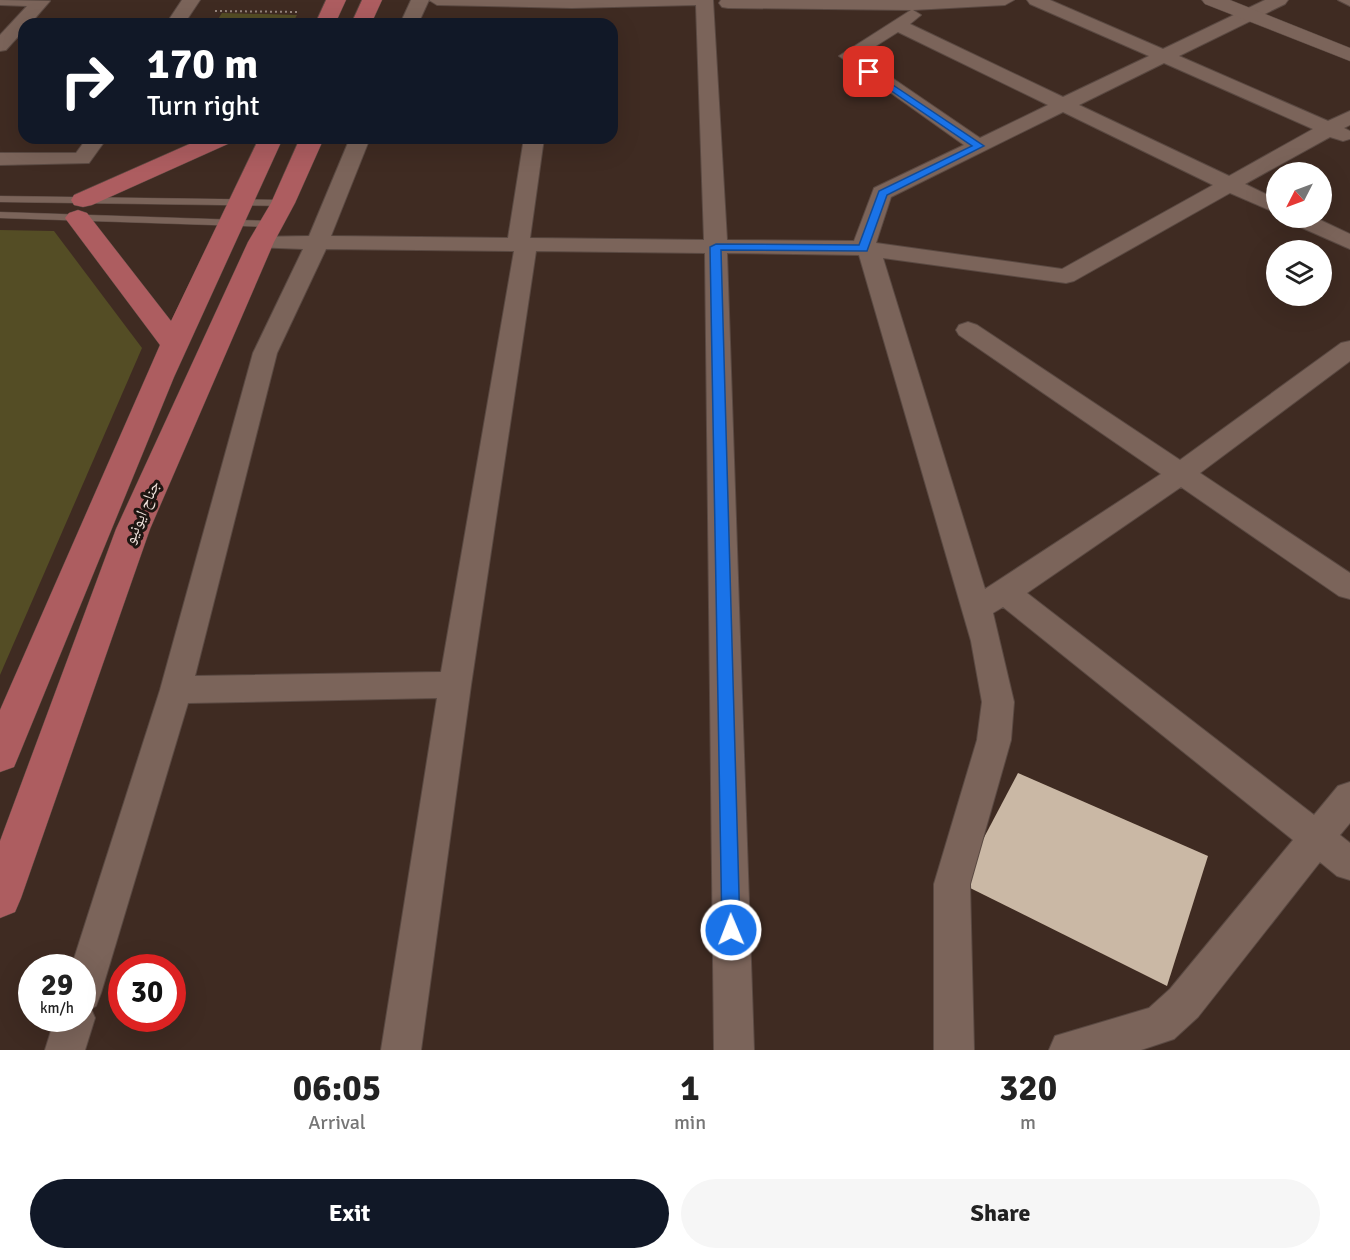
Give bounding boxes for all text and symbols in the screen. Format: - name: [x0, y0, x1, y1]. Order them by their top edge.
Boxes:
- text: 170 m: [147, 39, 258, 90]
- icon: right: [48, 42, 126, 120]
- pin: [843, 46, 894, 97]
- icon: arrive: [852, 55, 885, 88]
- text: Turn right: [147, 90, 260, 123]
- north arrow: [1266, 162, 1332, 228]
- map controls: [1266, 162, 1332, 306]
- button: layers: [1266, 240, 1332, 306]
- street label: جناح ایونیو: [120, 478, 164, 547]
- position arrow: [699, 898, 763, 962]
- speed limit sign: 30: [108, 954, 186, 1032]
- text: 29: [41, 967, 73, 1004]
- text: km/h: [40, 999, 74, 1017]
- text: 06:05: [293, 1066, 381, 1111]
- text: 1: [680, 1066, 700, 1111]
- text: 320: [999, 1066, 1057, 1111]
- text: Arrival: [308, 1110, 366, 1135]
- text: min: [674, 1110, 706, 1135]
- text: m: [1020, 1110, 1036, 1135]
- button: Exit: [30, 1179, 669, 1248]
- button: Share: [681, 1179, 1320, 1248]

